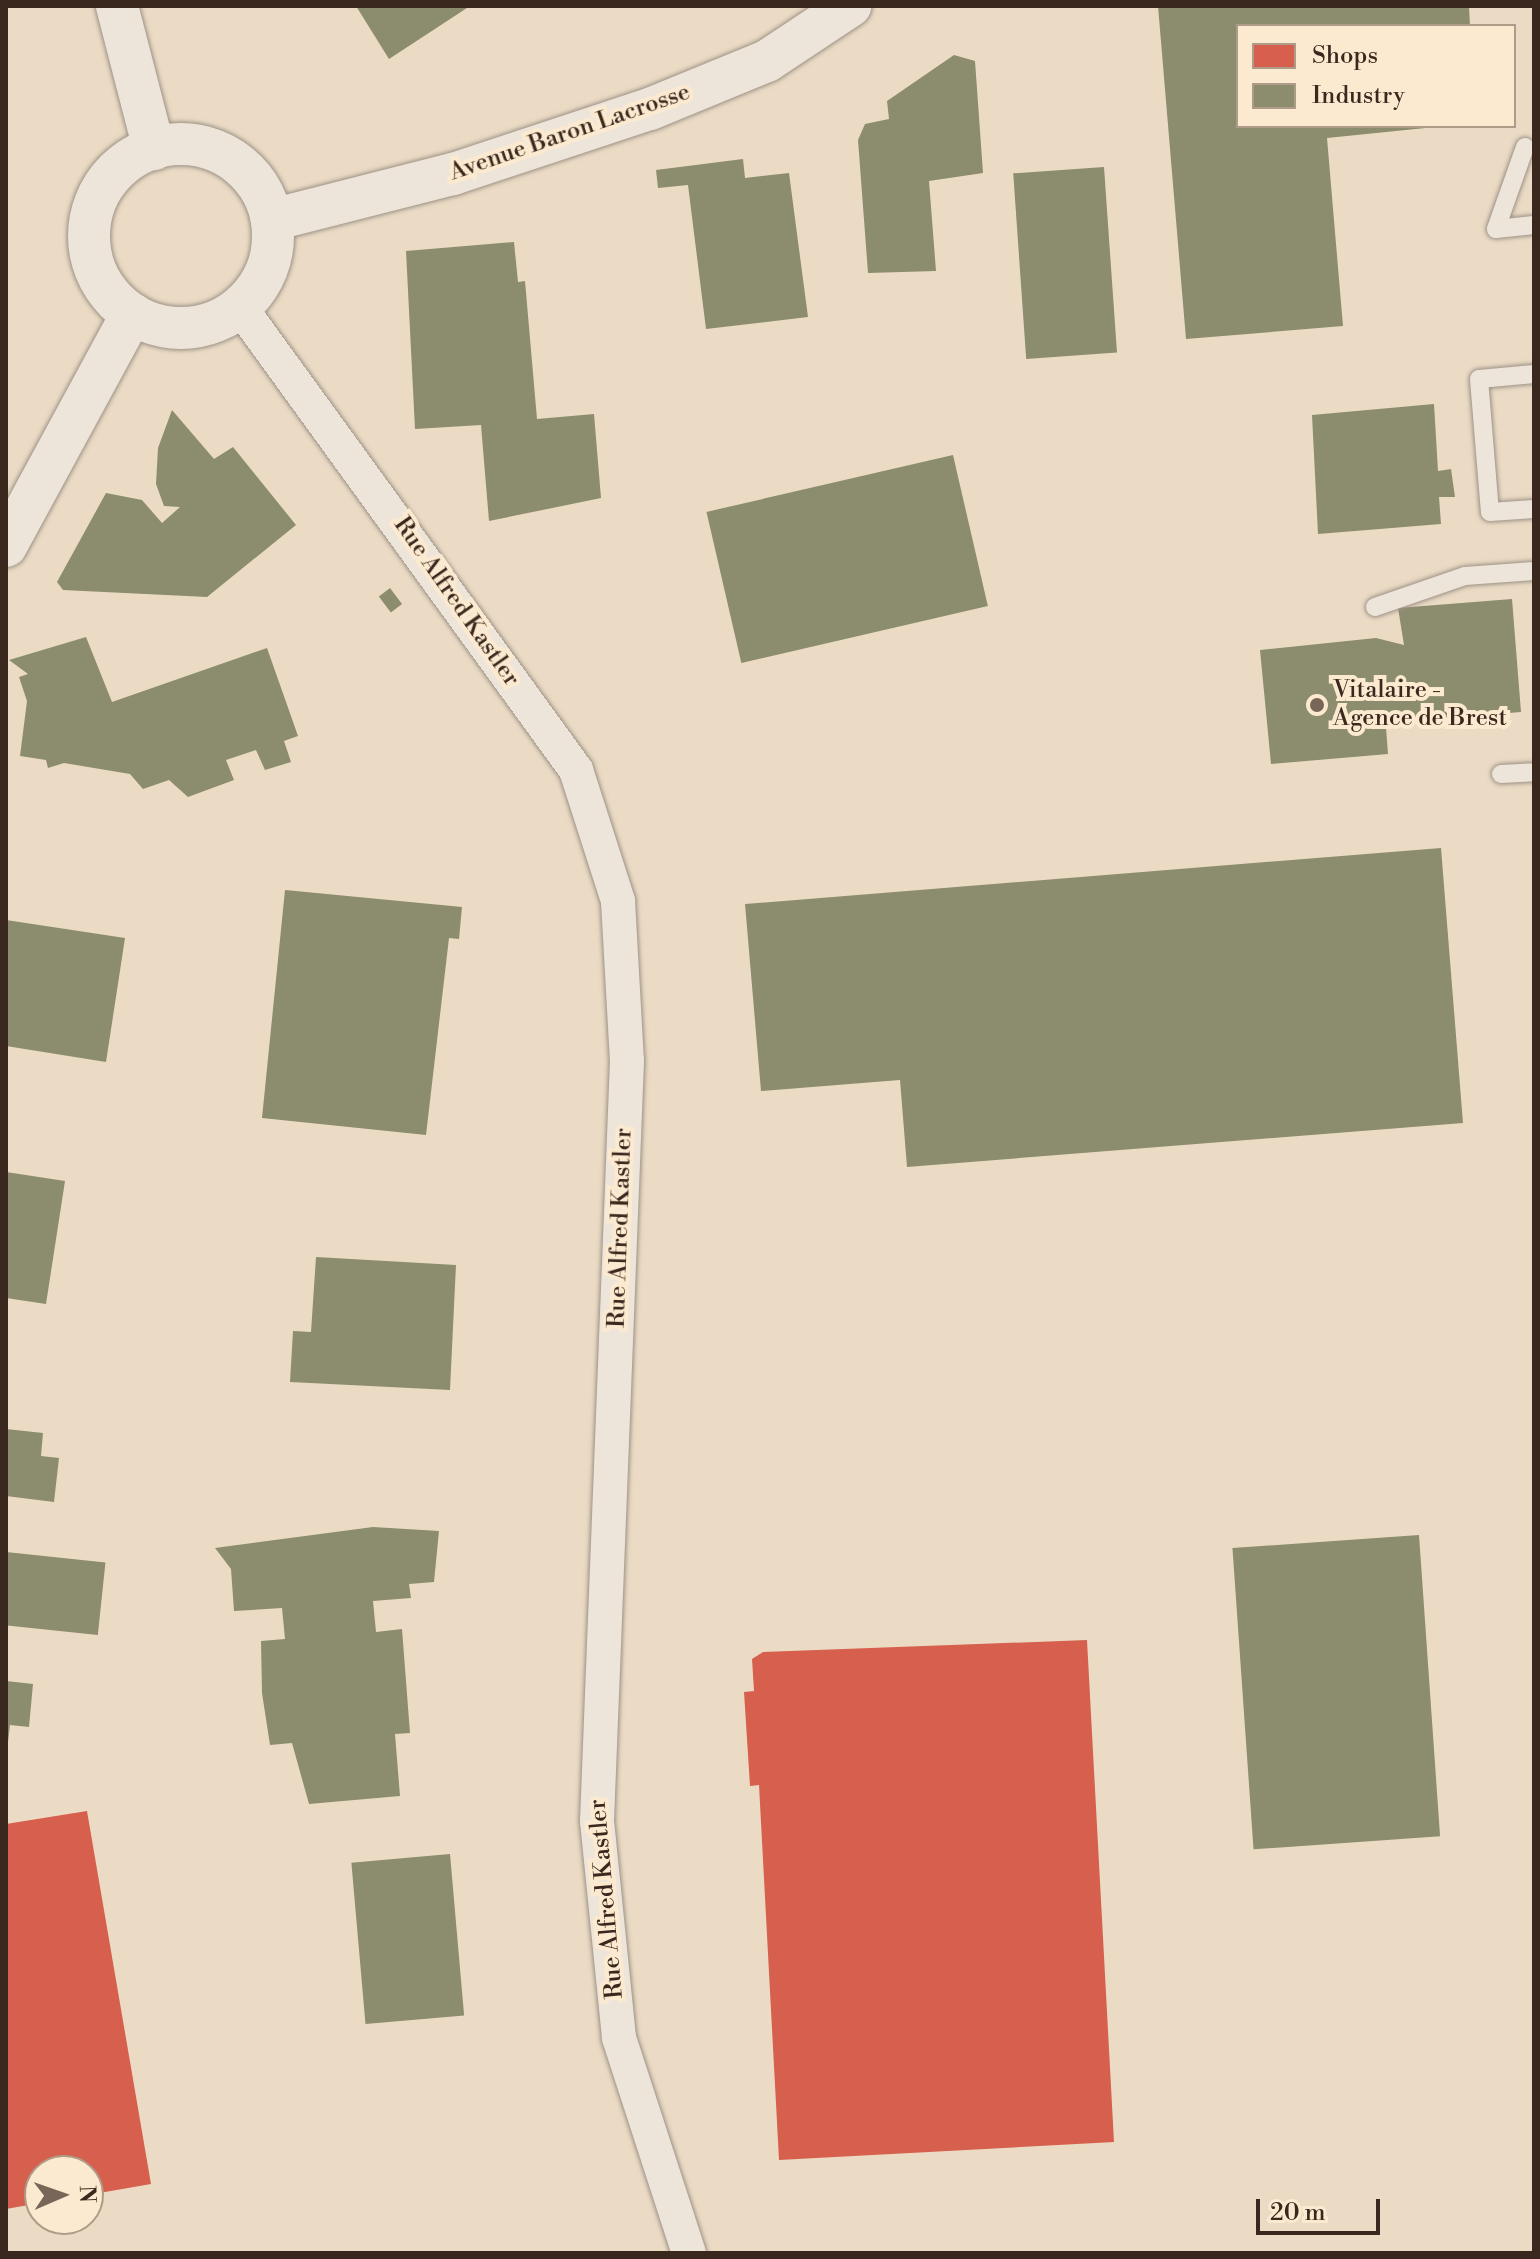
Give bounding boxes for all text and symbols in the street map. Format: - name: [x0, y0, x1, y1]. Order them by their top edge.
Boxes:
- legend: [1236, 24, 1516, 128]
- text: Shops: [1312, 41, 1378, 71]
- street label: Avenue Baron Lacrosse: [446, 78, 694, 188]
- text: Industry: [1312, 81, 1405, 111]
- street label: Rue Alfred Kastler: [387, 512, 525, 692]
- place label: Vitalaire - Agence de Brest: [1333, 677, 1507, 733]
- marker: Vitalaire - Agence de Brest: [1308, 696, 1326, 714]
- street label: Rue Alfred Kastler: [603, 1127, 639, 1329]
- street label: Rue Alfred Kastler: [584, 1798, 630, 2000]
- north arrow: [24, 2155, 104, 2235]
- scale bar: [1260, 2183, 1384, 2233]
- text: N: [73, 2185, 100, 2203]
- text: 20 m: [1270, 2198, 1326, 2228]

